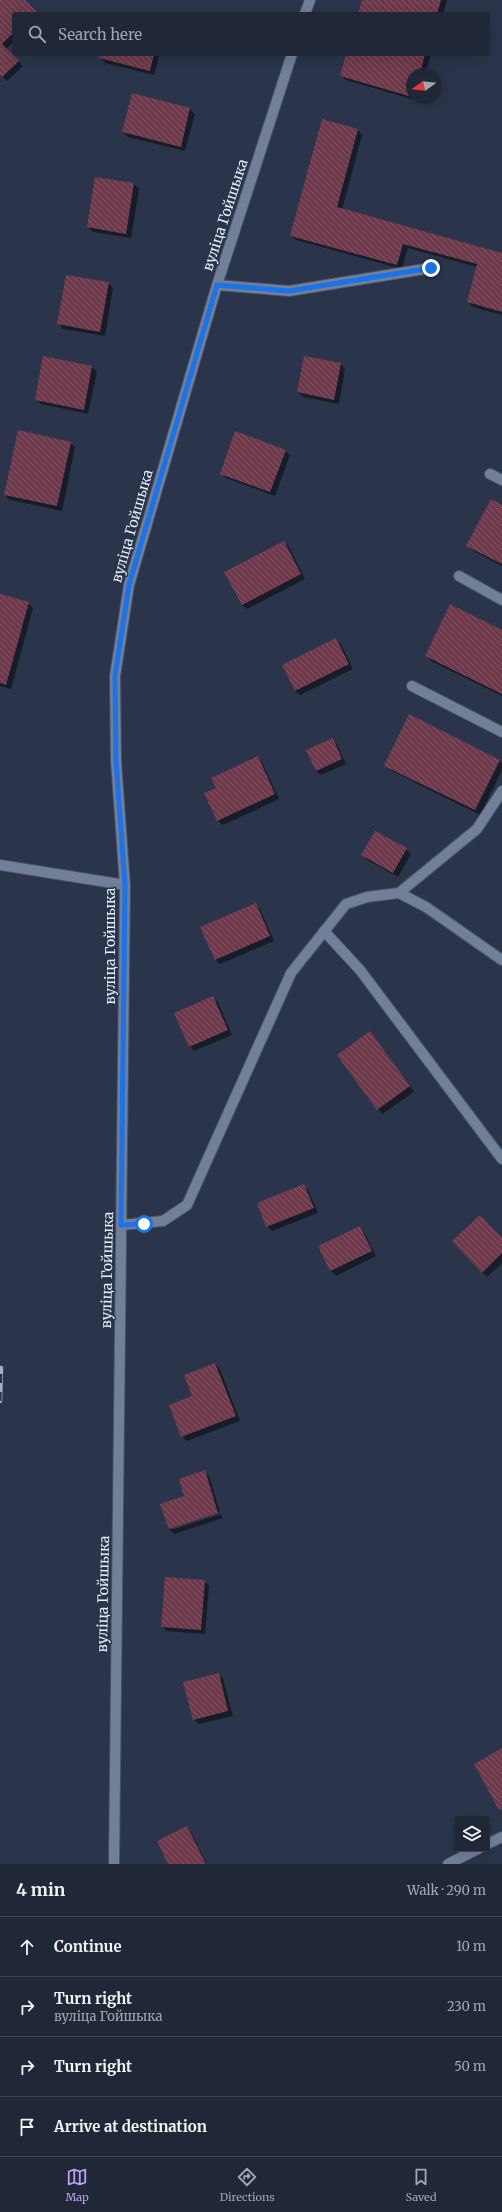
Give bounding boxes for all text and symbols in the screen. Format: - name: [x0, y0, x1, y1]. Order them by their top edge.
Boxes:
- search box: [12, 12, 490, 56]
- icon: search: [26, 23, 48, 45]
- text: Search here: [58, 25, 142, 44]
- north arrow: [406, 68, 442, 104]
- street label: вуліца Гойшыка: [198, 156, 252, 273]
- route end: [422, 259, 440, 277]
- street label: вуліца Гойшыка: [107, 467, 157, 585]
- street label: вуліца Гойшыка: [101, 887, 119, 1004]
- street label: вуліца Гойшыка: [97, 1211, 117, 1329]
- route start: [135, 1215, 153, 1233]
- street label: вуліца Гойшыка: [93, 1535, 113, 1653]
- map controls: [454, 1816, 490, 1852]
- button: layers: [454, 1816, 490, 1852]
- text: 4 min: [16, 1879, 65, 1901]
- text: Walk · 290 m: [407, 1882, 486, 1899]
- icon: ahead: [16, 1936, 38, 1958]
- text: Continue: [54, 1937, 122, 1956]
- text: 10 m: [456, 1938, 486, 1955]
- text: Turn right: [54, 1989, 132, 2008]
- icon: right: [16, 1996, 38, 2018]
- text: 230 m: [447, 1998, 486, 2015]
- text: вуліца Гойшыка: [54, 2008, 162, 2025]
- icon: right: [16, 2056, 38, 2078]
- text: Turn right: [54, 2057, 132, 2076]
- text: 50 m: [454, 2058, 486, 2075]
- icon: arrive: [16, 2116, 38, 2138]
- text: Arrive at destination: [54, 2117, 207, 2136]
- tab: Map: [65, 2166, 89, 2204]
- tab: Directions: [220, 2166, 275, 2204]
- tab: Saved: [405, 2166, 437, 2204]

